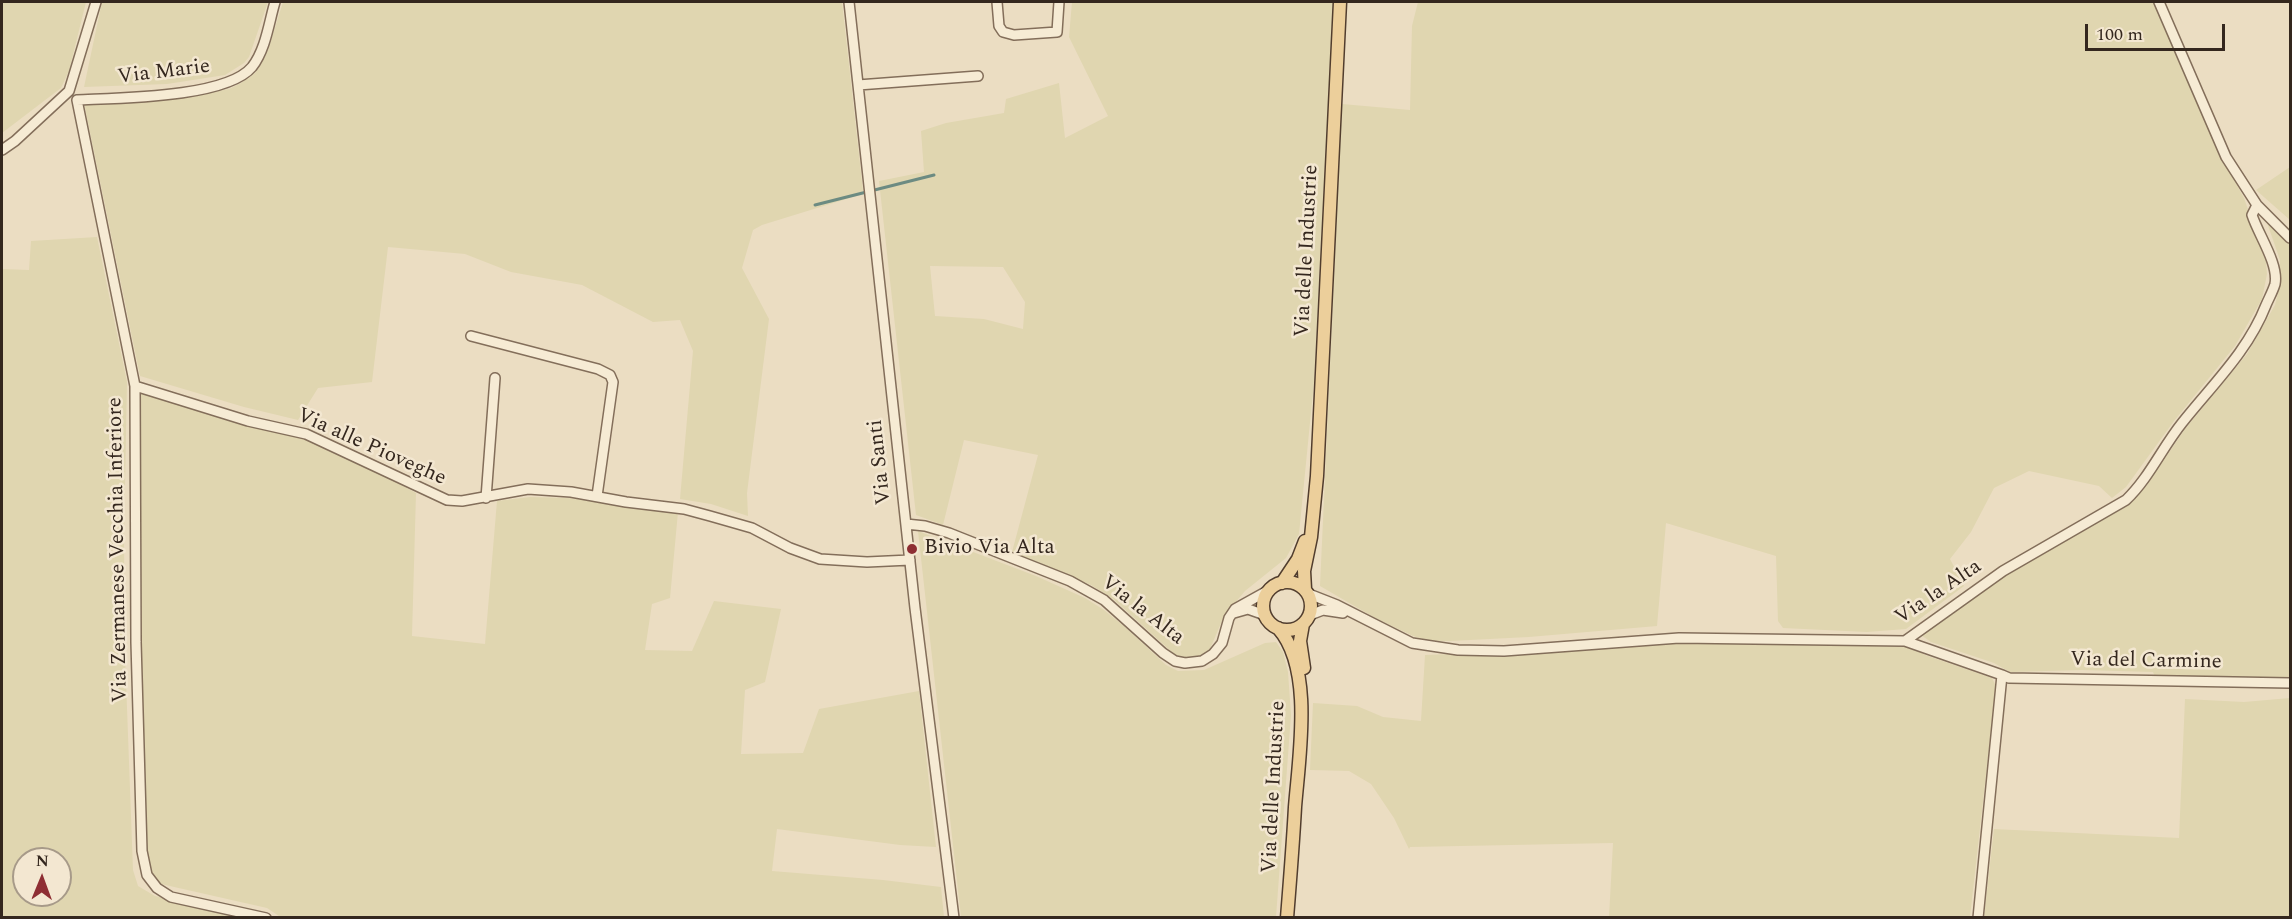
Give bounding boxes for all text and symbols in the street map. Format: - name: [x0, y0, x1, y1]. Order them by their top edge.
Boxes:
- scale bar: [2088, 12, 2228, 50]
- text: 100 m: [2096, 21, 2143, 48]
- street label: Via Marie: [116, 55, 212, 91]
- street label: Via delle Industrie: [1291, 164, 1325, 338]
- street label: Via Zermanese Vecchia Inferiore: [104, 397, 134, 703]
- street label: Via alle Pioveghe: [292, 404, 450, 492]
- street label: Via Santi: [864, 418, 898, 506]
- place label: Bivio Via Alta: [924, 536, 1055, 562]
- marker: Bivio Via Alta: [905, 542, 919, 556]
- street label: Via la Alta: [1891, 555, 1987, 631]
- street label: Via la Alta: [1095, 571, 1189, 651]
- street label: Via del Carmine: [2070, 648, 2222, 676]
- street label: Via delle Industrie: [1258, 700, 1292, 874]
- north arrow: [12, 847, 72, 907]
- text: N: [36, 849, 49, 873]

